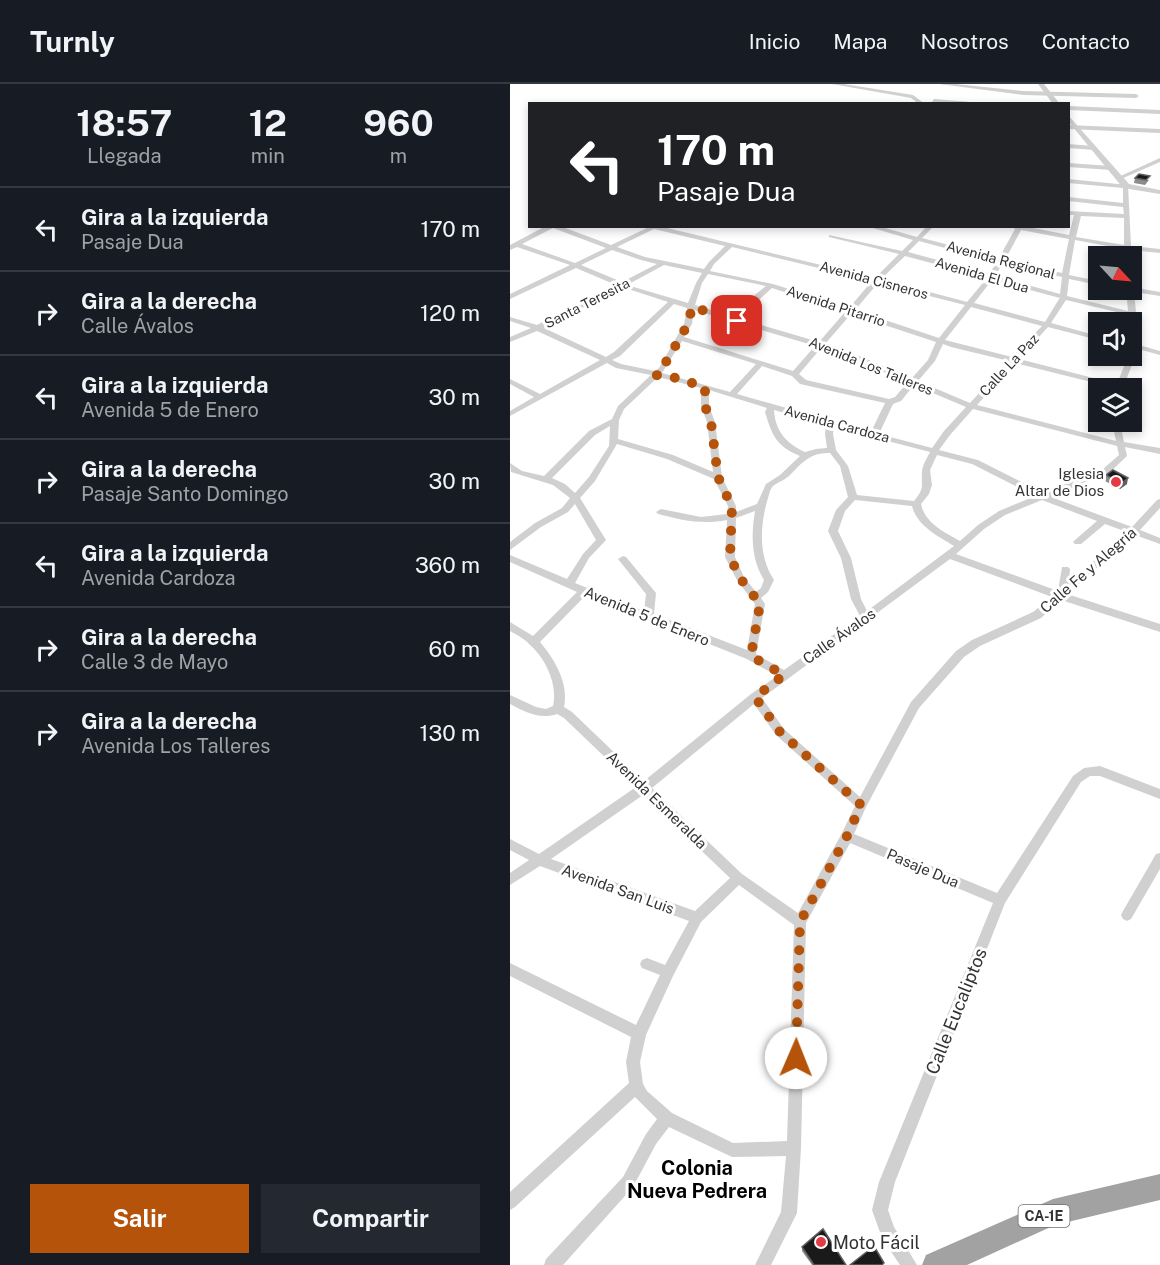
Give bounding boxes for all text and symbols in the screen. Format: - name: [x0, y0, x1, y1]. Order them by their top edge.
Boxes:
- text: Turnly: [30, 25, 115, 58]
- text: Inicio: [749, 29, 800, 54]
- text: Mapa: [833, 29, 887, 54]
- text: Nosotros: [920, 29, 1009, 54]
- text: Contacto: [1042, 29, 1130, 54]
- text: 18:57: [76, 102, 172, 144]
- text: 12: [249, 102, 287, 144]
- text: 960: [363, 102, 434, 144]
- text: 170 m: [657, 125, 775, 174]
- icon: left: [558, 126, 636, 204]
- text: Llegada: [87, 144, 162, 168]
- text: min: [251, 144, 285, 168]
- text: m: [390, 144, 407, 168]
- text: Pasaje Dua: [657, 175, 795, 207]
- text: Gira a la izquierda: [81, 204, 268, 230]
- icon: left: [30, 213, 63, 246]
- text: 170 m: [420, 216, 480, 242]
- text: Pasaje Dua: [81, 230, 184, 254]
- street label: Avenida Regional: [945, 238, 1057, 282]
- north arrow: [1088, 246, 1142, 300]
- map controls: [1088, 246, 1142, 432]
- street label: Avenida El Dua: [933, 254, 1031, 296]
- street label: Avenida Cisneros: [818, 258, 930, 302]
- street label: Santa Teresita: [542, 275, 632, 331]
- street label: Avenida Pitarrio: [785, 283, 887, 330]
- text: Gira a la derecha: [81, 288, 257, 314]
- pin: [711, 295, 762, 346]
- icon: right: [30, 297, 63, 330]
- text: 120 m: [420, 300, 480, 326]
- icon: arrive: [720, 304, 753, 337]
- button: sound: [1088, 312, 1142, 366]
- text: Calle Ávalos: [81, 314, 194, 338]
- street label: Calle La Paz: [976, 331, 1042, 399]
- street label: Avenida Los Talleres: [807, 334, 935, 398]
- text: Gira a la izquierda: [81, 372, 268, 398]
- button: layers: [1088, 378, 1142, 432]
- icon: left: [30, 381, 63, 414]
- text: 30 m: [428, 384, 480, 410]
- text: Avenida 5 de Enero: [81, 398, 259, 422]
- street label: Avenida Cardoza: [783, 402, 891, 446]
- text: Gira a la derecha: [81, 456, 257, 482]
- icon: right: [30, 465, 63, 498]
- place label: Iglesia Altar de Dios: [1015, 465, 1104, 499]
- text: 30 m: [428, 468, 480, 494]
- marker: Iglesia Altar de Dios: [1109, 475, 1123, 489]
- text: Pasaje Santo Domingo: [81, 482, 289, 506]
- street label: Calle Fe y Alegría: [1036, 524, 1140, 616]
- text: Gira a la izquierda: [81, 540, 268, 566]
- icon: left: [30, 549, 63, 582]
- text: 360 m: [415, 552, 480, 578]
- text: Avenida Cardoza: [81, 566, 236, 590]
- street label: Avenida 5 de Enero: [582, 583, 712, 649]
- street label: Calle Ávalos: [799, 605, 879, 667]
- text: Gira a la derecha: [81, 624, 257, 650]
- icon: right: [30, 633, 63, 666]
- text: 60 m: [429, 636, 480, 662]
- text: Calle 3 de Mayo: [81, 650, 228, 674]
- text: Gira a la derecha: [81, 708, 257, 734]
- icon: right: [30, 717, 63, 750]
- text: 130 m: [419, 720, 480, 746]
- text: Avenida Los Talleres: [81, 734, 270, 758]
- street label: Avenida Esmeralda: [603, 748, 711, 852]
- street label: Pasaje Dua: [884, 845, 962, 891]
- street label: Avenida San Luis: [560, 861, 676, 917]
- street label: Calle Eucaliptos: [921, 945, 991, 1077]
- position arrow: [764, 1026, 828, 1090]
- district label: Colonia Nueva Pedrera: [627, 1156, 767, 1203]
- button: Salir: [30, 1184, 249, 1253]
- button: Compartir: [261, 1184, 480, 1253]
- road number: CA-1E: [1018, 1205, 1070, 1227]
- place label: Moto Fácil: [833, 1232, 920, 1253]
- marker: Moto Fácil: [814, 1235, 828, 1249]

